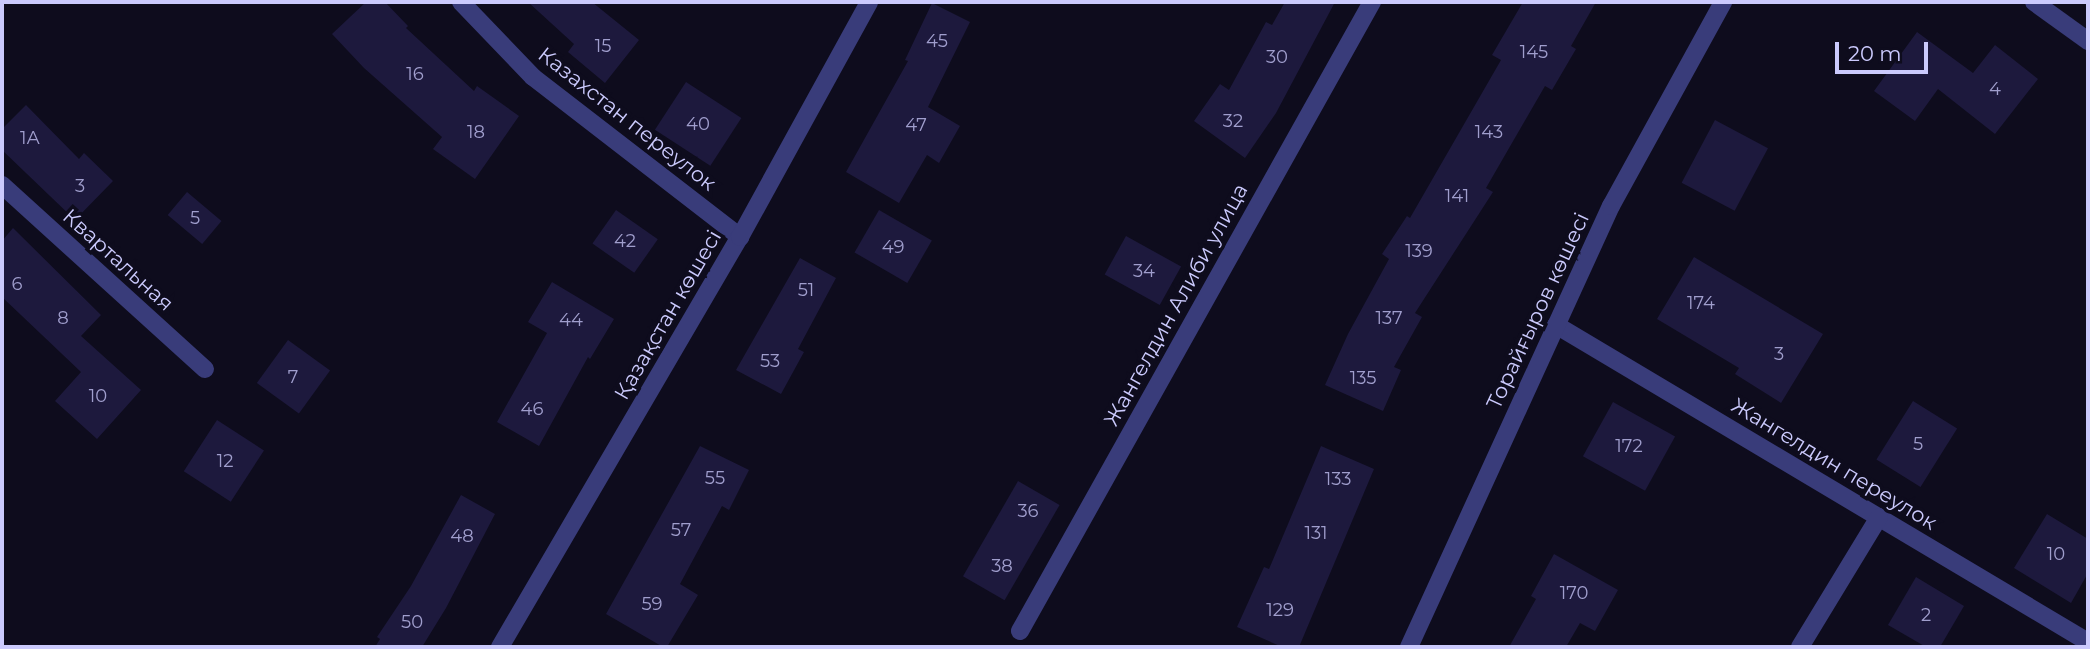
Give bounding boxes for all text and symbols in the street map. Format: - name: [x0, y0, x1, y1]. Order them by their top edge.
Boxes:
- scale bar: [1838, 28, 1931, 72]
- house number: 45: [926, 30, 948, 52]
- house number: 15: [595, 35, 611, 57]
- house number: 145: [1520, 41, 1548, 63]
- text: 20 m: [1848, 41, 1902, 66]
- street label: Казахстан переулок: [533, 42, 721, 196]
- house number: 30: [1266, 46, 1288, 68]
- house number: 16: [406, 63, 424, 85]
- house number: 4: [1989, 78, 2001, 100]
- house number: 32: [1223, 110, 1243, 132]
- house number: 40: [686, 113, 710, 135]
- house number: 47: [905, 114, 927, 136]
- house number: 18: [467, 121, 485, 143]
- house number: 143: [1475, 121, 1503, 143]
- house number: 1А: [20, 127, 40, 149]
- house number: 3: [75, 175, 85, 197]
- street label: Жангелдин Алиби улица: [1099, 179, 1253, 431]
- house number: 141: [1445, 185, 1469, 207]
- street label: Квартальная: [58, 204, 178, 316]
- house number: 5: [190, 207, 200, 229]
- street label: Торайғыров көшесі: [1481, 209, 1595, 413]
- street label: Қазақстан көшесі: [609, 226, 727, 404]
- house number: 42: [614, 230, 636, 252]
- house number: 49: [882, 236, 904, 258]
- house number: 139: [1405, 240, 1433, 262]
- house number: 34: [1133, 260, 1155, 282]
- house number: 6: [12, 273, 22, 295]
- house number: 51: [798, 279, 814, 301]
- house number: 174: [1687, 292, 1715, 314]
- house number: 8: [57, 307, 69, 329]
- house number: 137: [1375, 307, 1403, 329]
- house number: 44: [559, 309, 583, 331]
- house number: 3: [1774, 343, 1784, 365]
- house number: 53: [760, 350, 780, 372]
- house number: 7: [288, 366, 298, 388]
- house number: 135: [1350, 367, 1376, 389]
- house number: 10: [89, 385, 107, 407]
- street label: Жангелдин переулок: [1727, 393, 1941, 535]
- house number: 46: [521, 398, 543, 420]
- house number: 5: [1913, 433, 1923, 455]
- house number: 172: [1615, 435, 1643, 457]
- house number: 12: [217, 450, 233, 472]
- house number: 55: [705, 467, 725, 489]
- house number: 133: [1325, 468, 1351, 490]
- house number: 36: [1017, 500, 1039, 522]
- house number: 57: [671, 519, 691, 541]
- house number: 131: [1304, 522, 1328, 544]
- house number: 48: [450, 525, 474, 547]
- house number: 10: [2047, 543, 2065, 565]
- house number: 38: [991, 555, 1013, 577]
- house number: 170: [1560, 582, 1588, 604]
- house number: 59: [641, 593, 663, 615]
- house number: 129: [1266, 599, 1294, 621]
- house number: 2: [1921, 604, 1931, 626]
- house number: 50: [401, 611, 423, 633]

